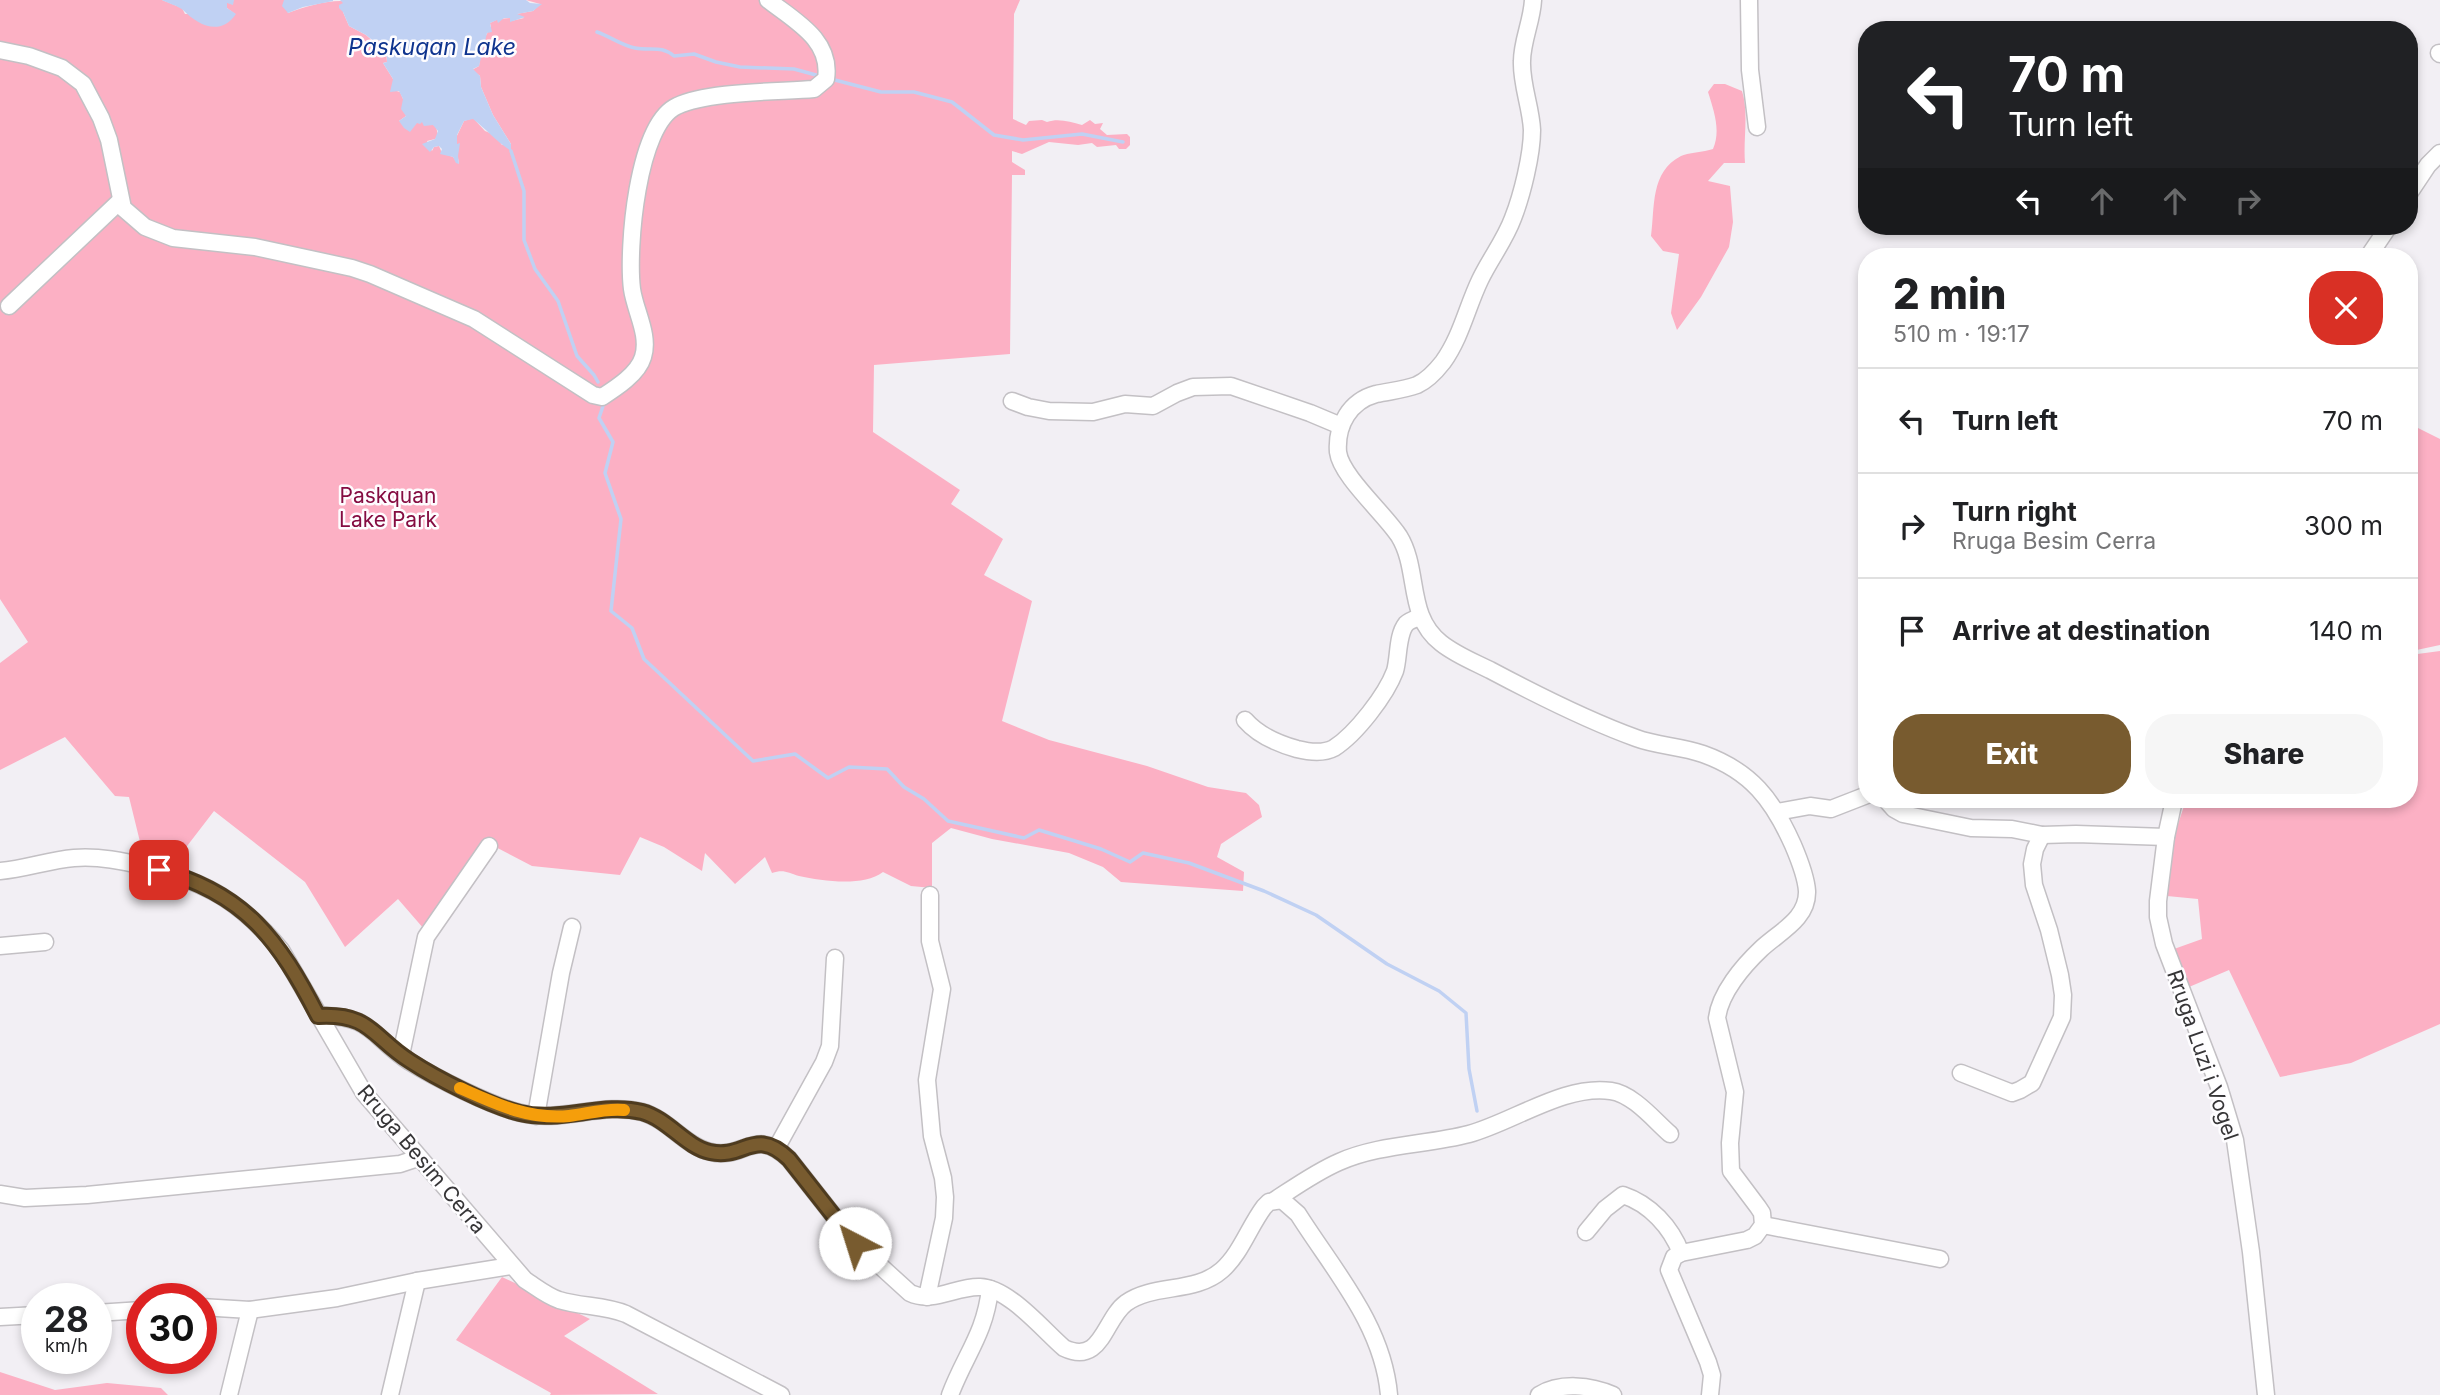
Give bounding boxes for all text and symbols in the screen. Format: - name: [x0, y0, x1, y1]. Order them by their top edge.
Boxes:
- water label: Paskuqan Lake: [348, 33, 516, 61]
- text: 70 m: [2008, 45, 2125, 104]
- icon: left: [1893, 49, 1984, 140]
- text: Turn left: [2008, 105, 2133, 144]
- icon: left: [2010, 182, 2048, 220]
- icon: ahead: [2083, 182, 2121, 220]
- icon: ahead: [2156, 182, 2194, 220]
- icon: right: [2229, 182, 2267, 220]
- text: 2 min: [1893, 268, 2007, 319]
- button: close: [2309, 271, 2383, 345]
- text: 510 m · 19:17: [1893, 320, 2030, 348]
- icon: left: [1893, 402, 1931, 440]
- text: Turn left: [1952, 405, 2058, 436]
- text: 70 m: [2322, 405, 2383, 436]
- park label: Paskquan Lake Park: [339, 483, 437, 532]
- text: Turn right: [1952, 496, 2077, 527]
- icon: right: [1893, 507, 1931, 545]
- text: 300 m: [2304, 510, 2383, 541]
- text: Rruga Besim Cerra: [1952, 527, 2156, 555]
- icon: arrive: [1893, 612, 1931, 650]
- text: Arrive at destination: [1952, 615, 2211, 646]
- text: 140 m: [2309, 615, 2383, 646]
- button: Exit: [1893, 714, 2131, 794]
- button: Share: [2145, 714, 2383, 794]
- pin: [129, 840, 189, 900]
- icon: arrive: [140, 851, 178, 889]
- street label: Rruga Luzi i Vogel: [2162, 967, 2244, 1143]
- street label: Rruga Besim Cerra: [353, 1080, 491, 1238]
- position arrow: [818, 1206, 892, 1280]
- speed limit sign: 30: [126, 1283, 217, 1374]
- text: 28: [44, 1298, 89, 1340]
- text: km/h: [45, 1335, 88, 1356]

